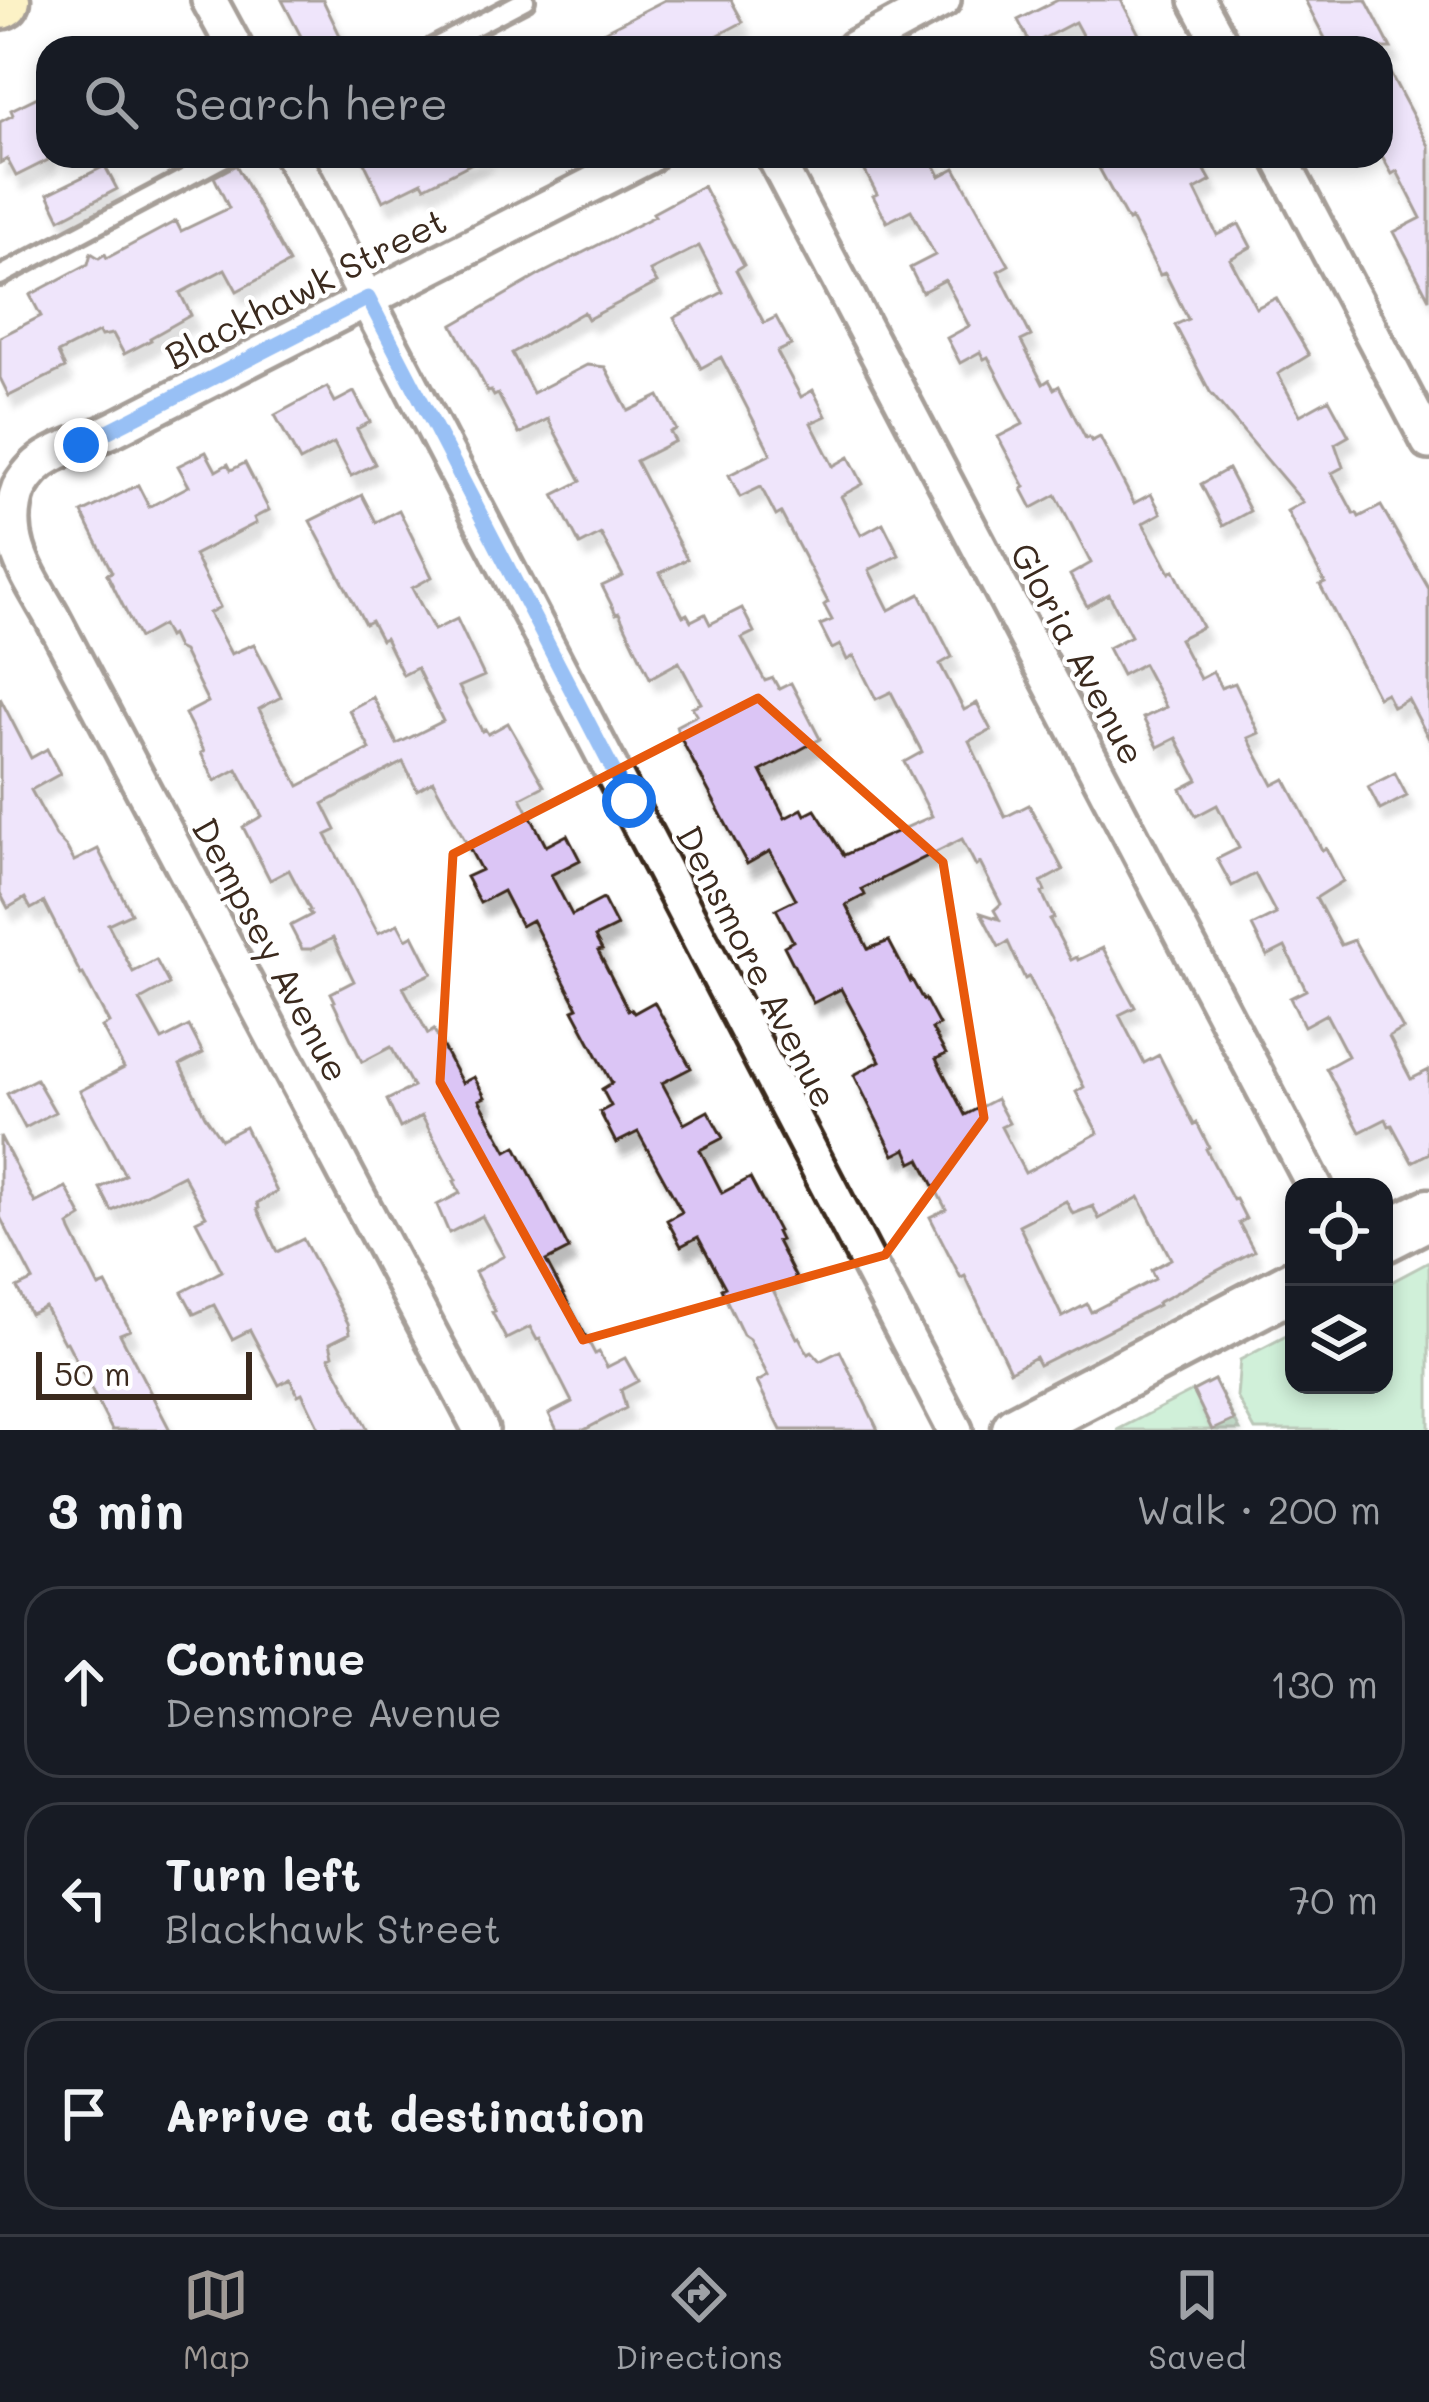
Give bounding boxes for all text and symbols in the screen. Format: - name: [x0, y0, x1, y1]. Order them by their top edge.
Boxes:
- search box: [36, 36, 1393, 168]
- icon: search: [78, 69, 144, 135]
- text: Search here: [174, 73, 448, 131]
- street label: Blackhawk Street: [156, 196, 454, 378]
- route end: [54, 418, 108, 472]
- street label: Gloria Avenue: [1001, 534, 1157, 772]
- route start: [602, 774, 656, 828]
- street label: Dempsey Avenue: [182, 809, 361, 1090]
- street label: Densmore Avenue: [666, 817, 850, 1115]
- map controls: [1285, 1178, 1393, 1394]
- button: locate: [1285, 1178, 1393, 1286]
- button: layers: [1285, 1286, 1393, 1394]
- scale bar: [36, 1346, 252, 1399]
- text: 50 m: [54, 1351, 130, 1394]
- text: 3 min: [48, 1475, 184, 1542]
- text: Walk · 200 m: [1137, 1483, 1381, 1534]
- text: Continue: [165, 1628, 365, 1686]
- icon: ahead: [51, 1649, 117, 1715]
- text: 130 m: [1270, 1657, 1378, 1708]
- text: Densmore Avenue: [165, 1686, 502, 1737]
- text: Turn left: [165, 1844, 361, 1902]
- icon: left: [51, 1865, 117, 1931]
- text: 70 m: [1289, 1873, 1378, 1924]
- text: Blackhawk Street: [165, 1902, 501, 1953]
- icon: arrive: [51, 2081, 117, 2147]
- text: Arrive at destination: [165, 2085, 645, 2143]
- tab: Map: [183, 2262, 250, 2377]
- tab: Directions: [615, 2262, 783, 2377]
- tab: Saved: [1148, 2262, 1246, 2377]

